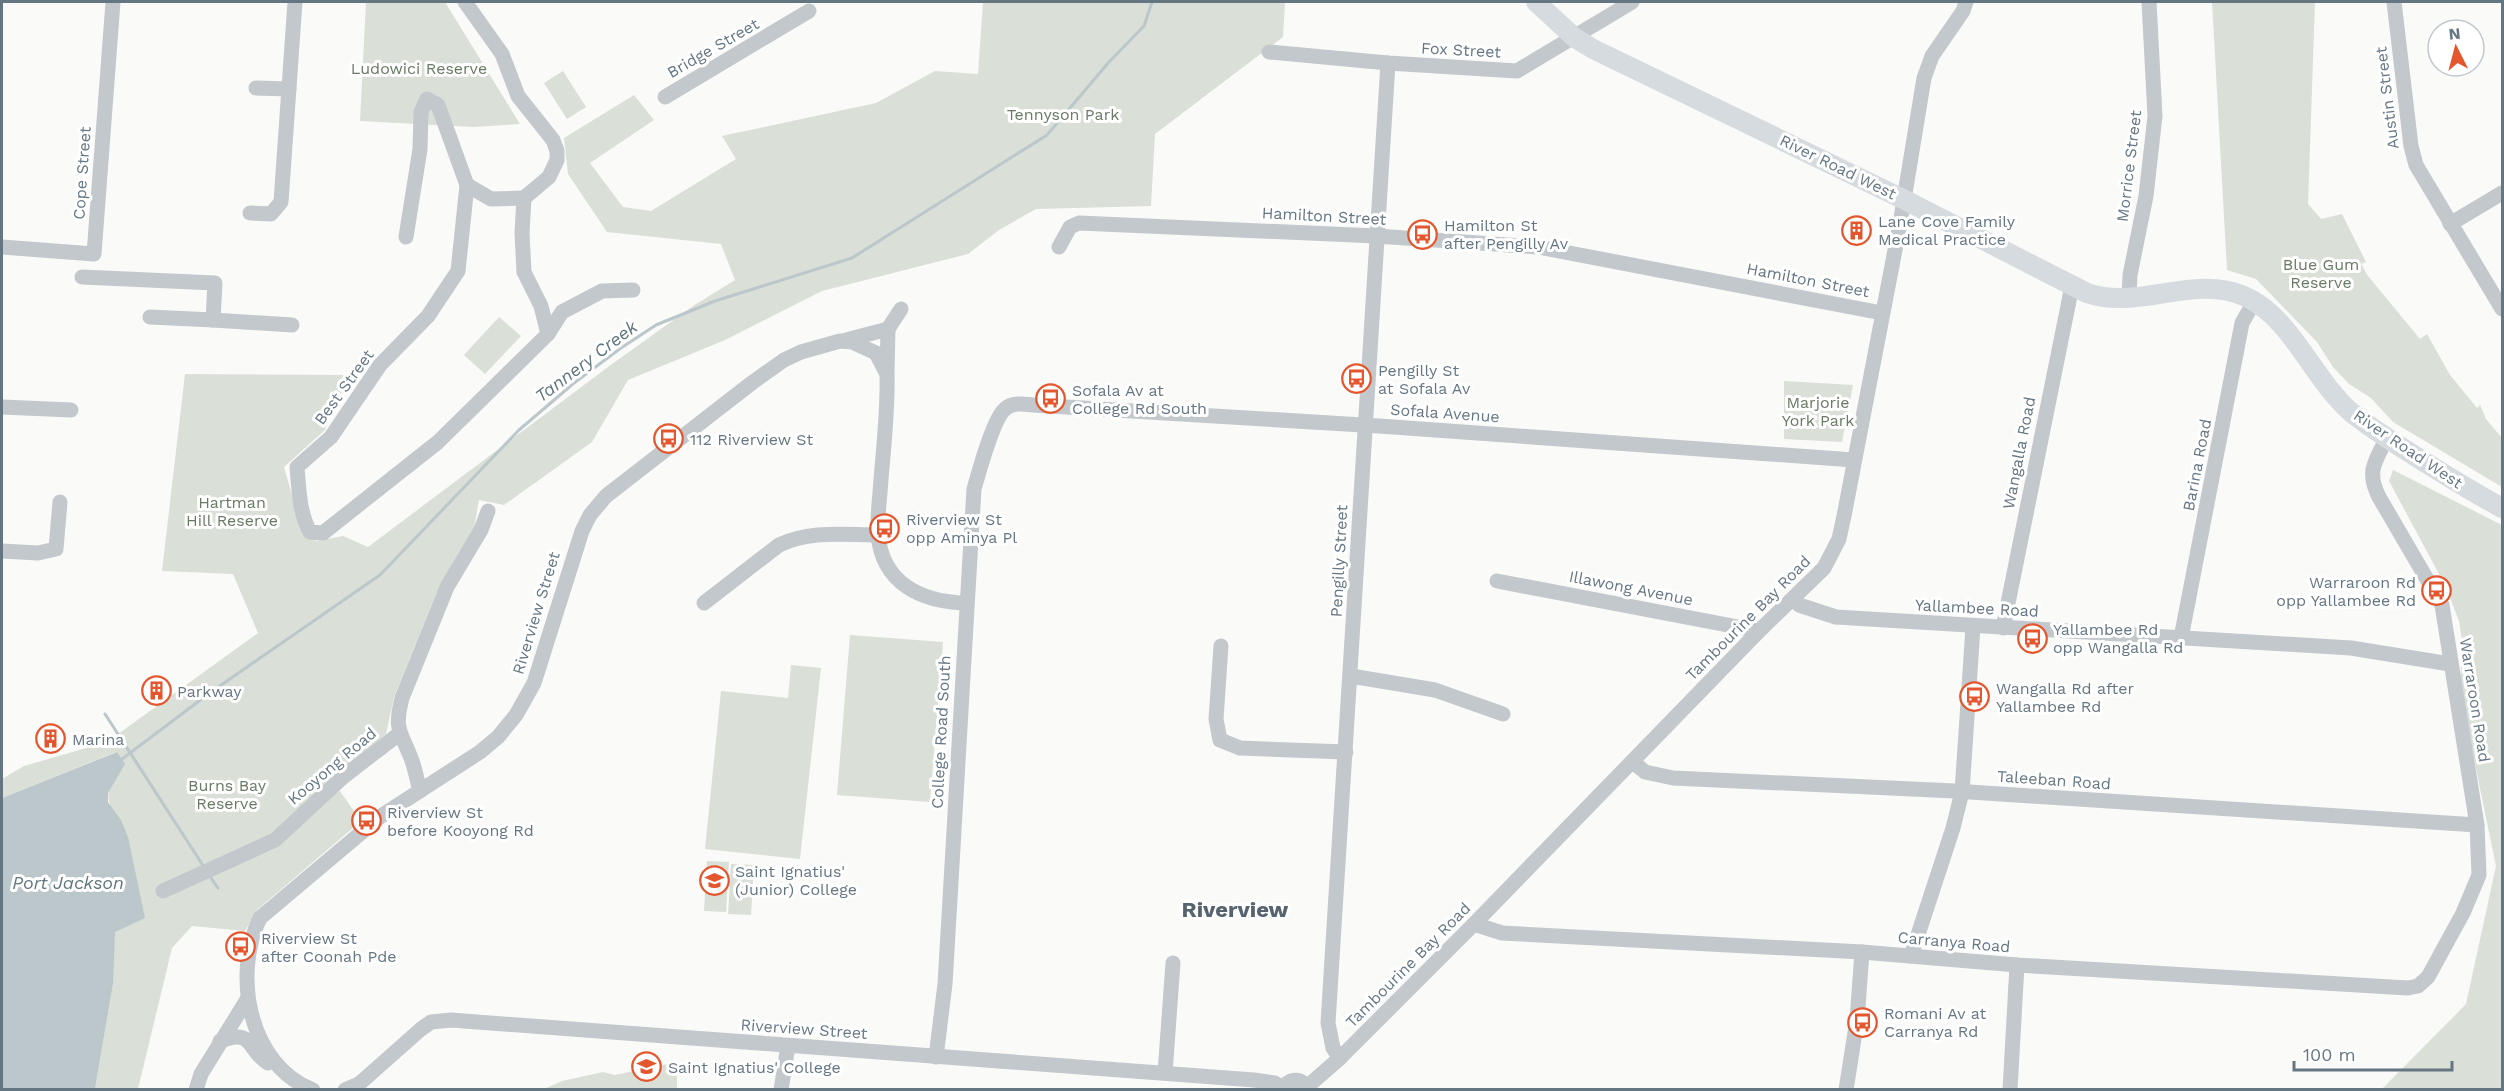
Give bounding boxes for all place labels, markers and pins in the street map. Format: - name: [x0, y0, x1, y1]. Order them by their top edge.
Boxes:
- place label: Lane Cove Family Medical Practice: [1878, 212, 2016, 249]
- building icon: Lane Cove Family Medical Practice: [1841, 214, 1873, 246]
- place label: Hamilton St after Pengilly Av: [1444, 216, 1569, 253]
- bus stop icon: Hamilton St after Pengilly Av: [1407, 218, 1439, 250]
- place label: Pengilly St at Sofala Av: [1378, 361, 1471, 398]
- bus stop icon: Pengilly St at Sofala Av: [1341, 363, 1373, 395]
- place label: Sofala Av at College Rd South: [1072, 381, 1207, 418]
- bus stop icon: Sofala Av at College Rd South: [1035, 383, 1067, 415]
- bus stop icon: 112 Riverview St: [653, 423, 685, 455]
- place label: 112 Riverview St: [690, 430, 814, 449]
- place label: Riverview St opp Aminya Pl: [906, 510, 1017, 547]
- bus stop icon: Riverview St opp Aminya Pl: [869, 512, 901, 544]
- place label: Warraroon Rd opp Yallambee Rd: [2276, 573, 2416, 610]
- bus stop icon: Warraroon Rd opp Yallambee Rd: [2421, 575, 2453, 607]
- place label: Yallambee Rd opp Wangalla Rd: [2053, 620, 2183, 657]
- bus stop icon: Yallambee Rd opp Wangalla Rd: [2016, 622, 2048, 654]
- building icon: Parkway: [140, 675, 172, 707]
- place label: Wangalla Rd after Yallambee Rd: [1996, 679, 2134, 716]
- bus stop icon: Wangalla Rd after Yallambee Rd: [1959, 681, 1991, 713]
- place label: Parkway: [177, 682, 242, 701]
- building icon: Marina: [35, 723, 67, 755]
- place label: Marina: [72, 730, 124, 749]
- place label: Riverview St before Kooyong Rd: [387, 803, 534, 840]
- bus stop icon: Riverview St before Kooyong Rd: [350, 805, 382, 837]
- place label: Saint Ignatius' (Junior) College: [735, 862, 857, 899]
- school or university icon: Saint Ignatius' (Junior) College: [698, 864, 730, 896]
- place label: Riverview St after Coonah Pde: [261, 929, 396, 966]
- bus stop icon: Riverview St after Coonah Pde: [224, 931, 256, 963]
- place label: Romani Av at Carranya Rd: [1884, 1004, 1986, 1041]
- bus stop icon: Romani Av at Carranya Rd: [1847, 1006, 1879, 1038]
- school or university icon: Saint Ignatius' College: [631, 1051, 663, 1083]
- place label: Saint Ignatius' College: [668, 1058, 841, 1077]

